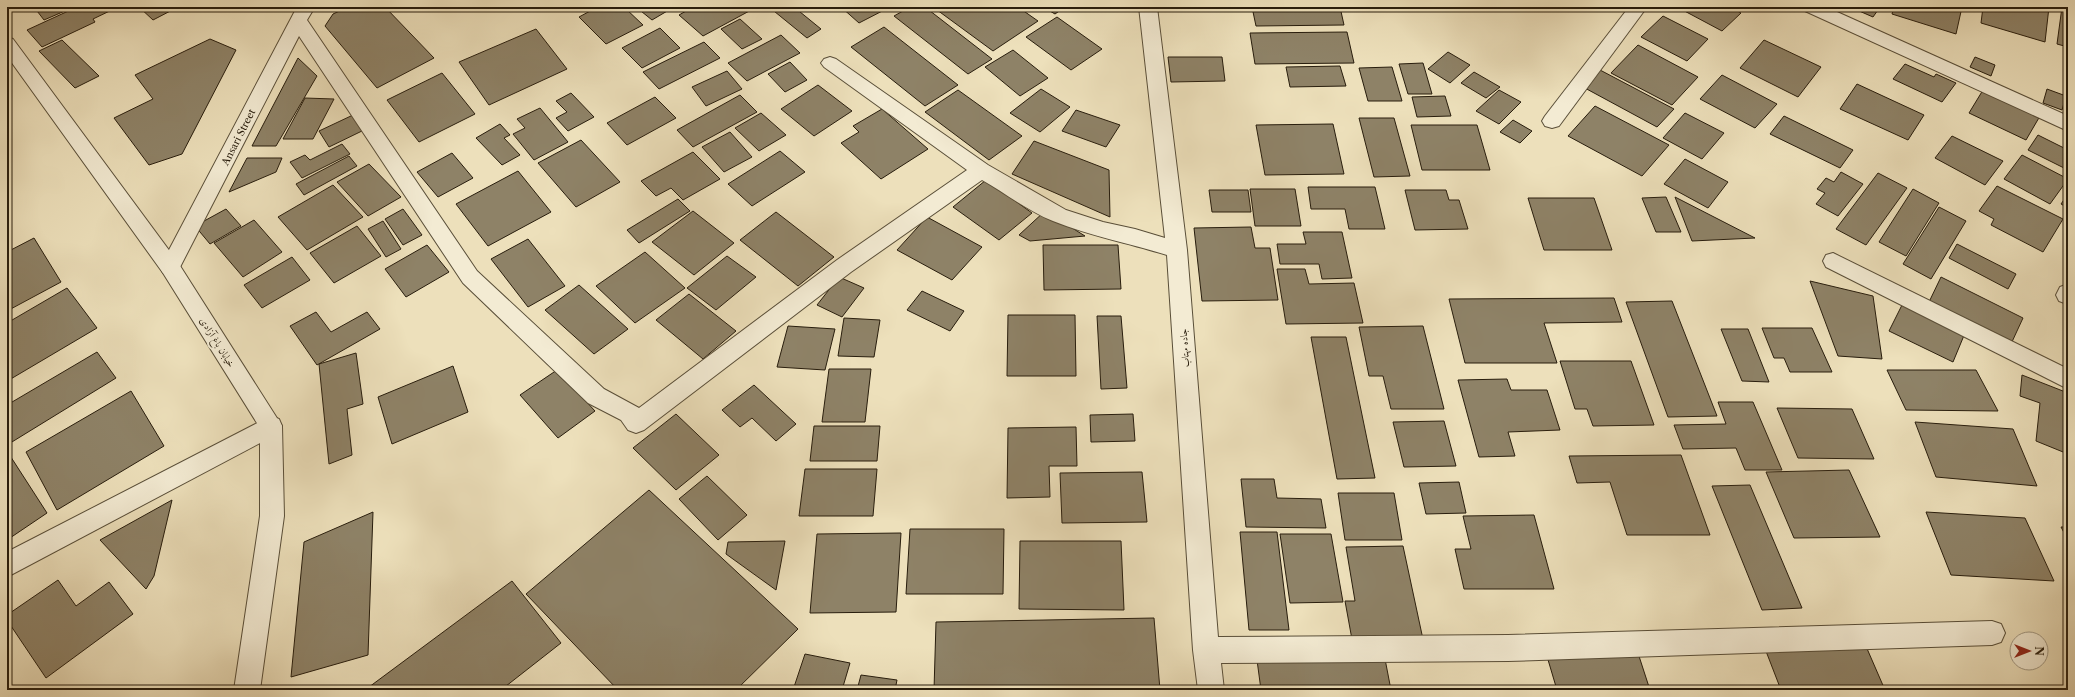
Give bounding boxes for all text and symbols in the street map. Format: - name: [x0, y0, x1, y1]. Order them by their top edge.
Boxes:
- street label: Ansari Street: [218, 106, 258, 168]
- street label: خیابان باغ آزادی: [195, 315, 238, 371]
- street label: جاده مهتاب: [1177, 328, 1192, 368]
- north arrow: [2009, 631, 2049, 671]
- text: N: [2032, 646, 2046, 656]

